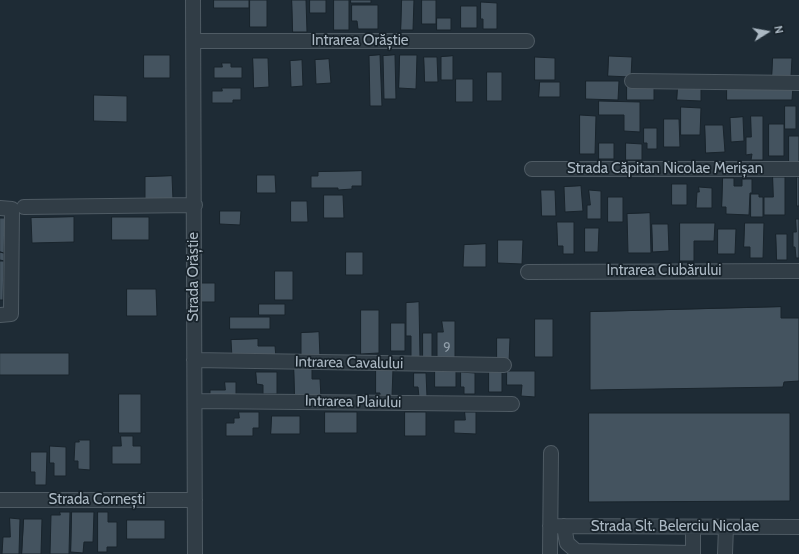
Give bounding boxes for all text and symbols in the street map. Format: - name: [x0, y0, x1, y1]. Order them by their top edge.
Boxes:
- north arrow: [747, 12, 787, 52]
- text: N: [771, 25, 786, 35]
- street label: Intrarea Orăștie: [311, 32, 409, 50]
- street label: Strada Căpitan Nicolae Merișan: [567, 160, 763, 178]
- street label: Strada Orăștie: [185, 232, 203, 322]
- street label: Intrarea Ciubărului: [606, 262, 722, 280]
- house number: 9: [443, 340, 451, 356]
- street label: Intrarea Cavalului: [295, 353, 403, 373]
- street label: Intrarea Plaiului: [305, 392, 401, 412]
- street label: Strada Cornești: [49, 491, 145, 509]
- street label: Strada Slt. Belerciu Nicolae: [591, 518, 759, 536]

